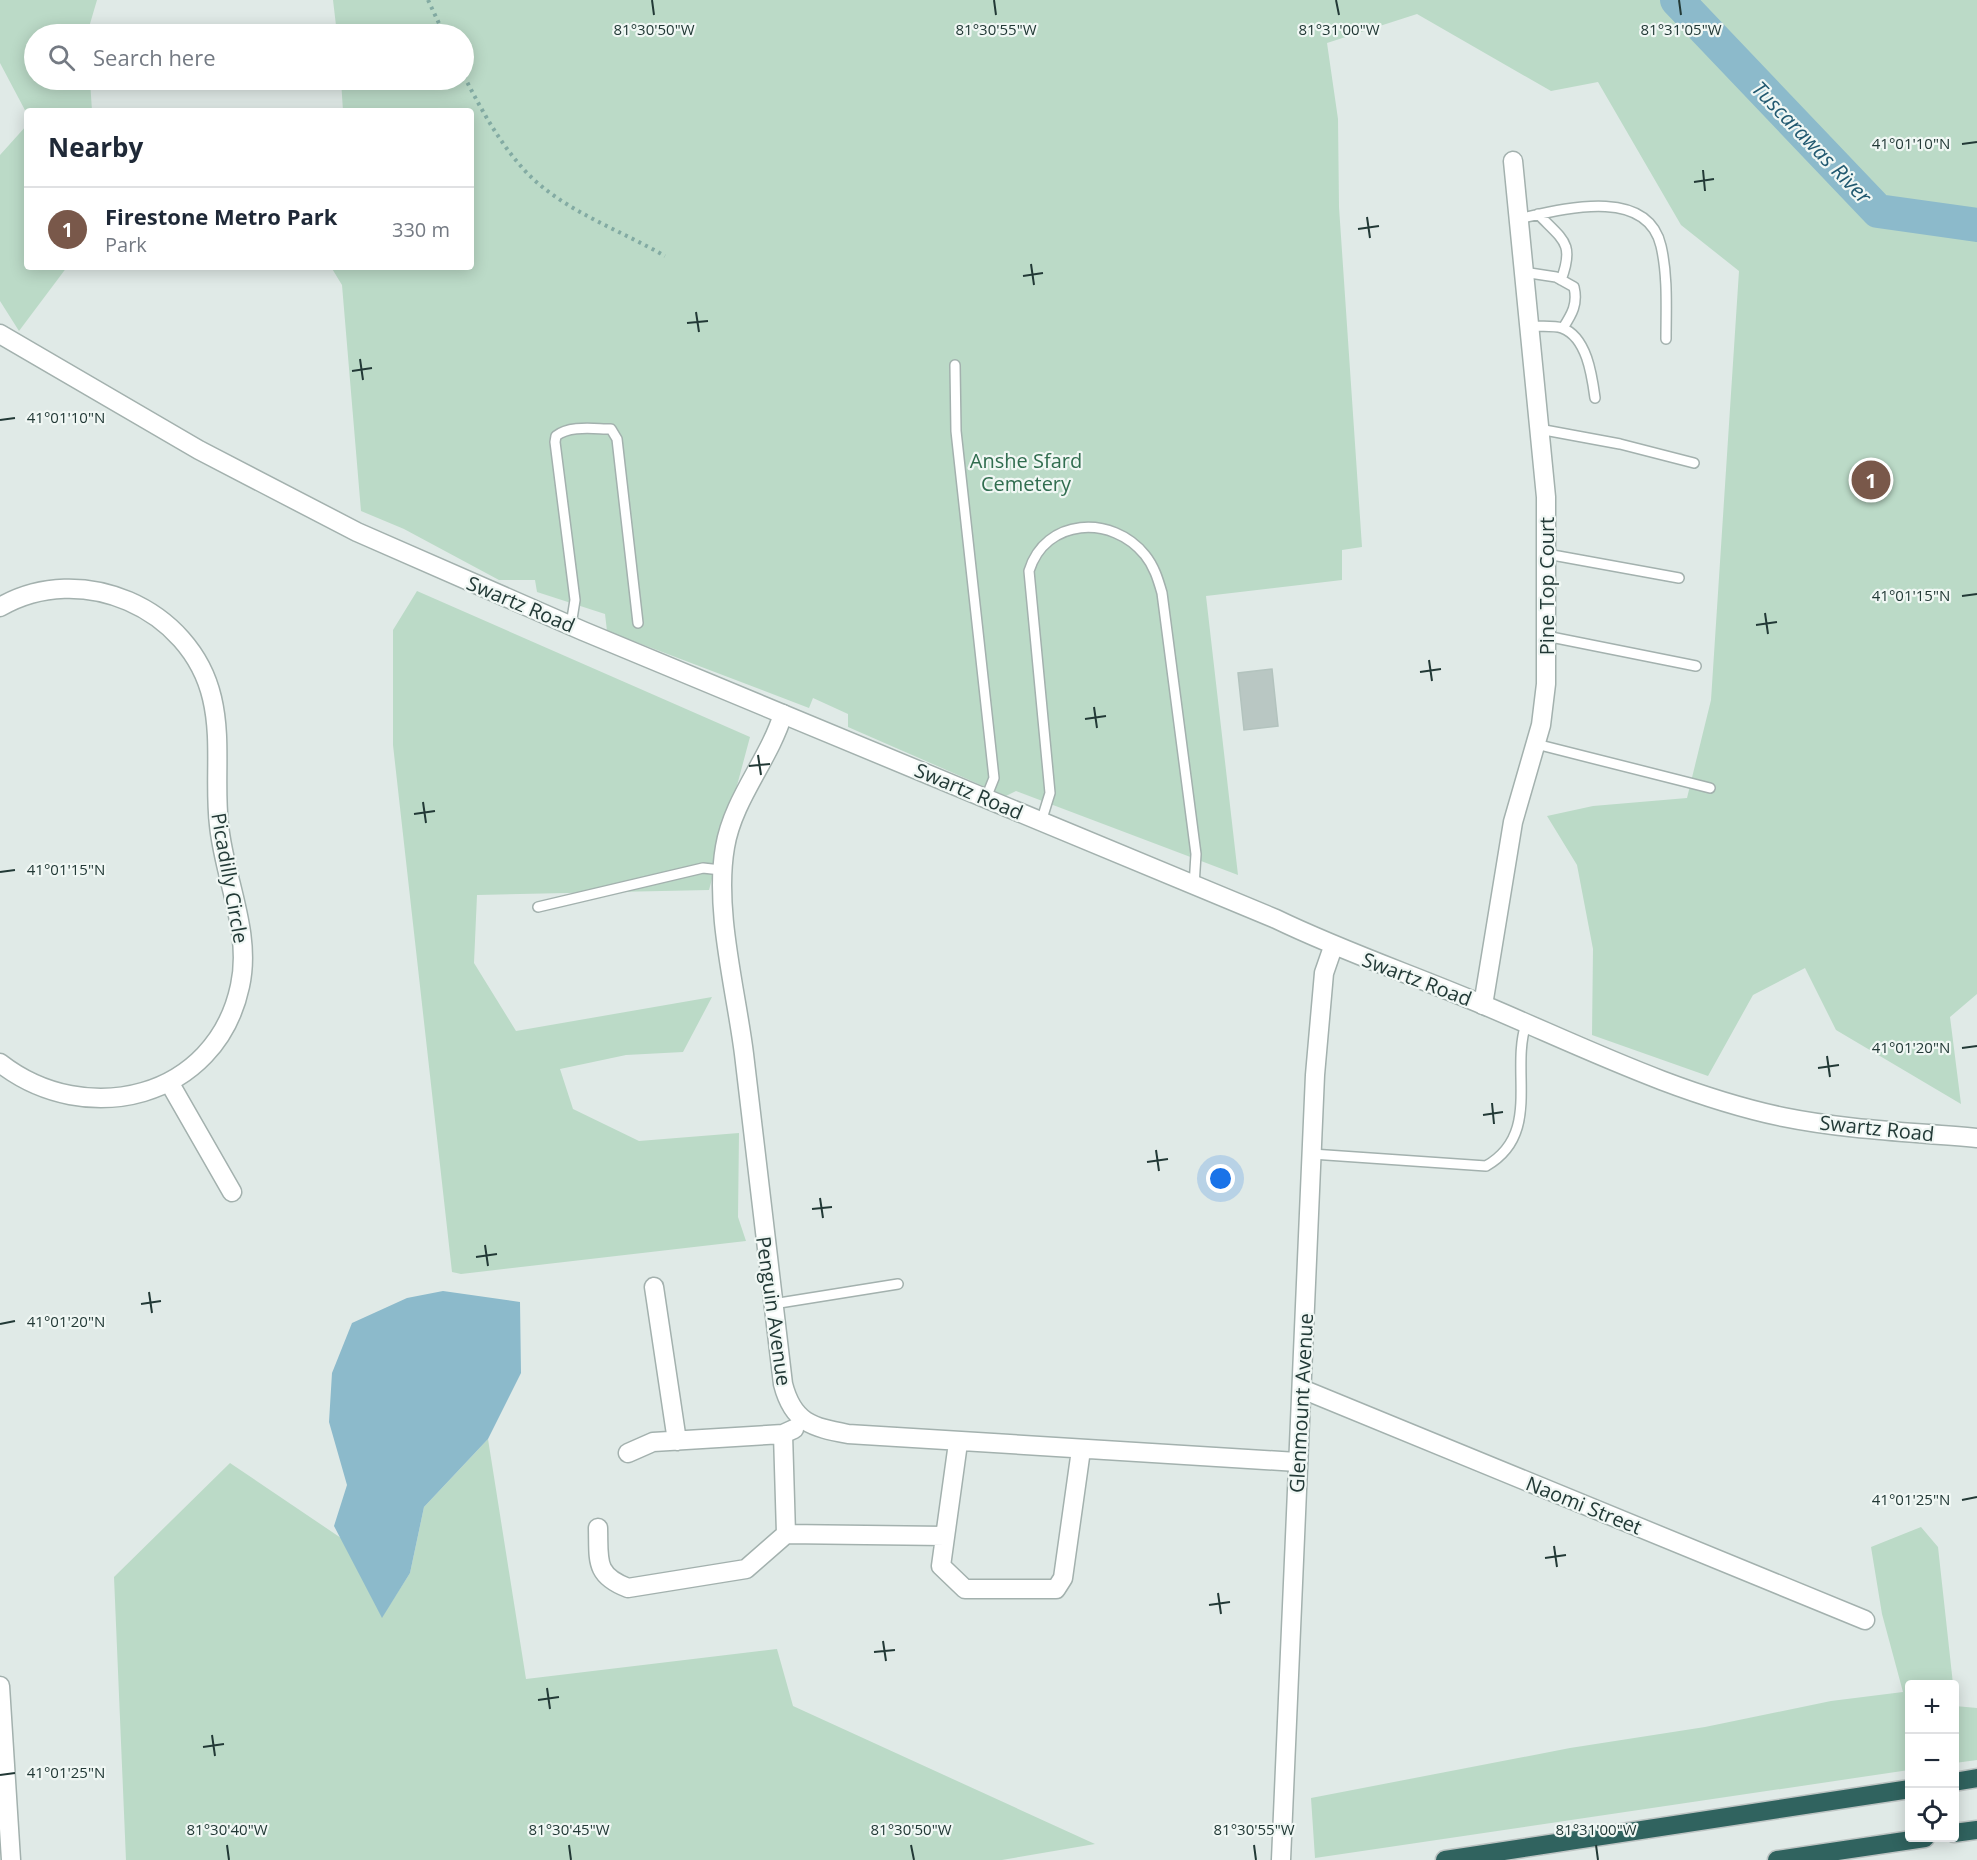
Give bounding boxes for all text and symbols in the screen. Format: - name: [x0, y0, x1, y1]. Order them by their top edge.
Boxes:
- text: 81°30'50"W: [614, 19, 695, 39]
- text: 81°30'55"W: [956, 19, 1037, 39]
- text: 81°31'00"W: [1299, 19, 1380, 39]
- text: 81°31'05"W: [1641, 19, 1722, 39]
- search box: [24, 24, 474, 90]
- icon: search: [45, 41, 78, 74]
- text: Search here: [93, 42, 216, 72]
- water label: Tuscarawas River: [1746, 75, 1878, 210]
- text: Nearby: [48, 129, 143, 165]
- text: 41°01'10"N: [1872, 133, 1950, 153]
- text: Firestone Metro Park: [105, 201, 337, 231]
- text: 1: [62, 216, 73, 243]
- text: 330 m: [392, 216, 450, 243]
- text: Park: [105, 231, 147, 258]
- text: 41°01'10"N: [27, 407, 105, 427]
- park label: Anshe Sfard Cemetery: [970, 447, 1082, 497]
- pin: 1: [1852, 458, 1890, 502]
- street label: Pine Top Court: [1533, 517, 1560, 655]
- street label: Swartz Road: [463, 569, 579, 639]
- text: 41°01'15"N: [1872, 585, 1950, 605]
- street label: Swartz Road: [911, 756, 1027, 826]
- street label: Picadilly Circle: [205, 811, 255, 945]
- text: 41°01'15"N: [27, 859, 105, 879]
- street label: Swartz Road: [1358, 946, 1476, 1012]
- text: 41°01'20"N: [1872, 1037, 1950, 1057]
- street label: Swartz Road: [1818, 1109, 1936, 1147]
- your location: [1206, 1164, 1235, 1193]
- street label: Penguin Avenue: [750, 1234, 798, 1388]
- text: 41°01'20"N: [27, 1311, 105, 1331]
- street label: Glenmount Avenue: [1283, 1312, 1319, 1494]
- street label: Naomi Street: [1522, 1469, 1646, 1541]
- text: 41°01'25"N: [1872, 1489, 1950, 1509]
- map controls: [1905, 1680, 1959, 1842]
- button: +: [1905, 1680, 1959, 1734]
- button: −: [1905, 1734, 1959, 1788]
- text: 41°01'25"N: [27, 1762, 105, 1782]
- button: locate: [1905, 1788, 1959, 1842]
- text: 81°30'40"W: [187, 1819, 268, 1839]
- text: 81°30'45"W: [529, 1819, 610, 1839]
- text: 81°30'50"W: [871, 1819, 952, 1839]
- text: 81°30'55"W: [1214, 1819, 1295, 1839]
- text: 81°31'00"W: [1556, 1819, 1637, 1839]

